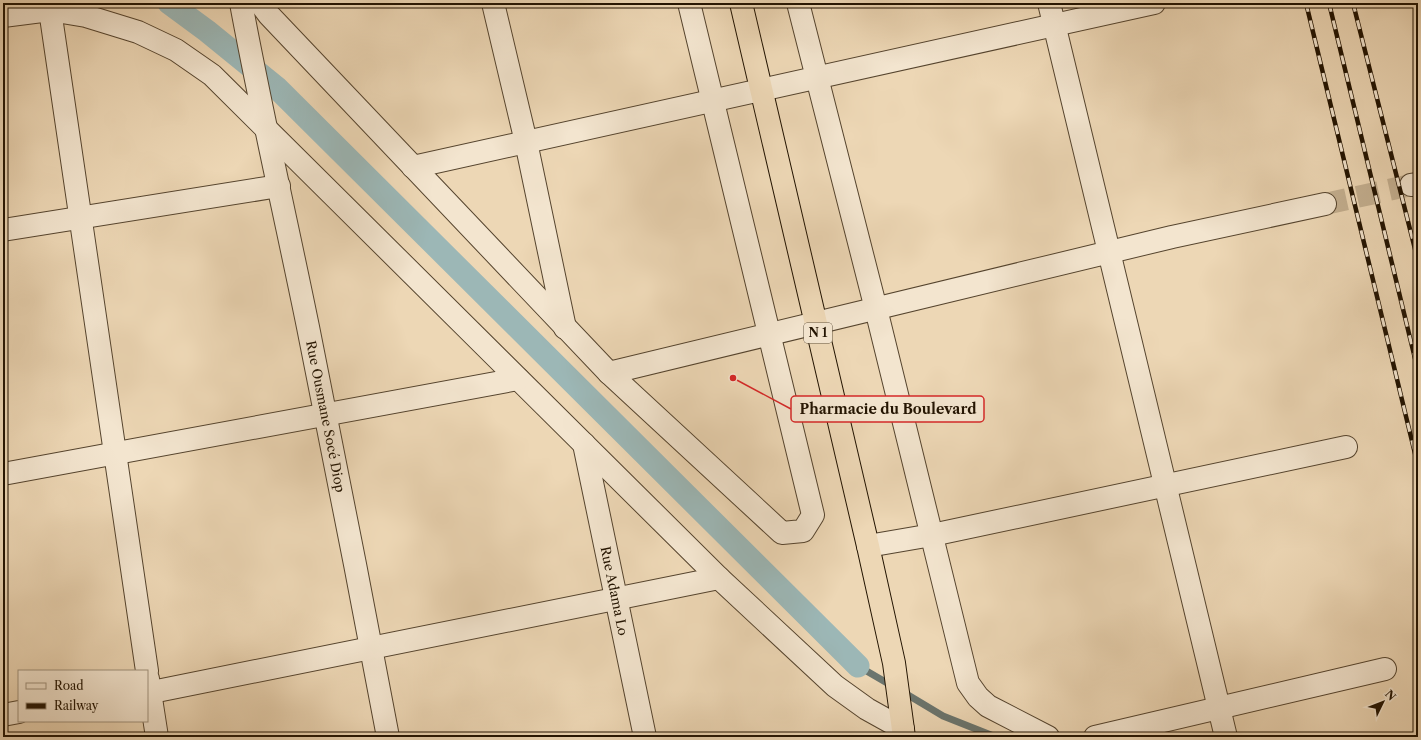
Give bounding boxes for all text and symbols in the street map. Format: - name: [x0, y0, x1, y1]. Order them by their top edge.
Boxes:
- road number: N 1: [804, 323, 832, 343]
- street label: Rue Ousmane Socé Diop: [303, 339, 349, 494]
- callout: Pharmacie du Boulevard: [791, 396, 984, 422]
- text: Pharmacie du Boulevard: [800, 400, 977, 418]
- street label: Rue Adama Lo: [597, 545, 632, 637]
- legend: [18, 670, 148, 722]
- text: Road: [54, 678, 84, 693]
- north arrow: [1363, 682, 1403, 722]
- text: N: [1382, 687, 1399, 704]
- text: Railway: [54, 698, 99, 713]

